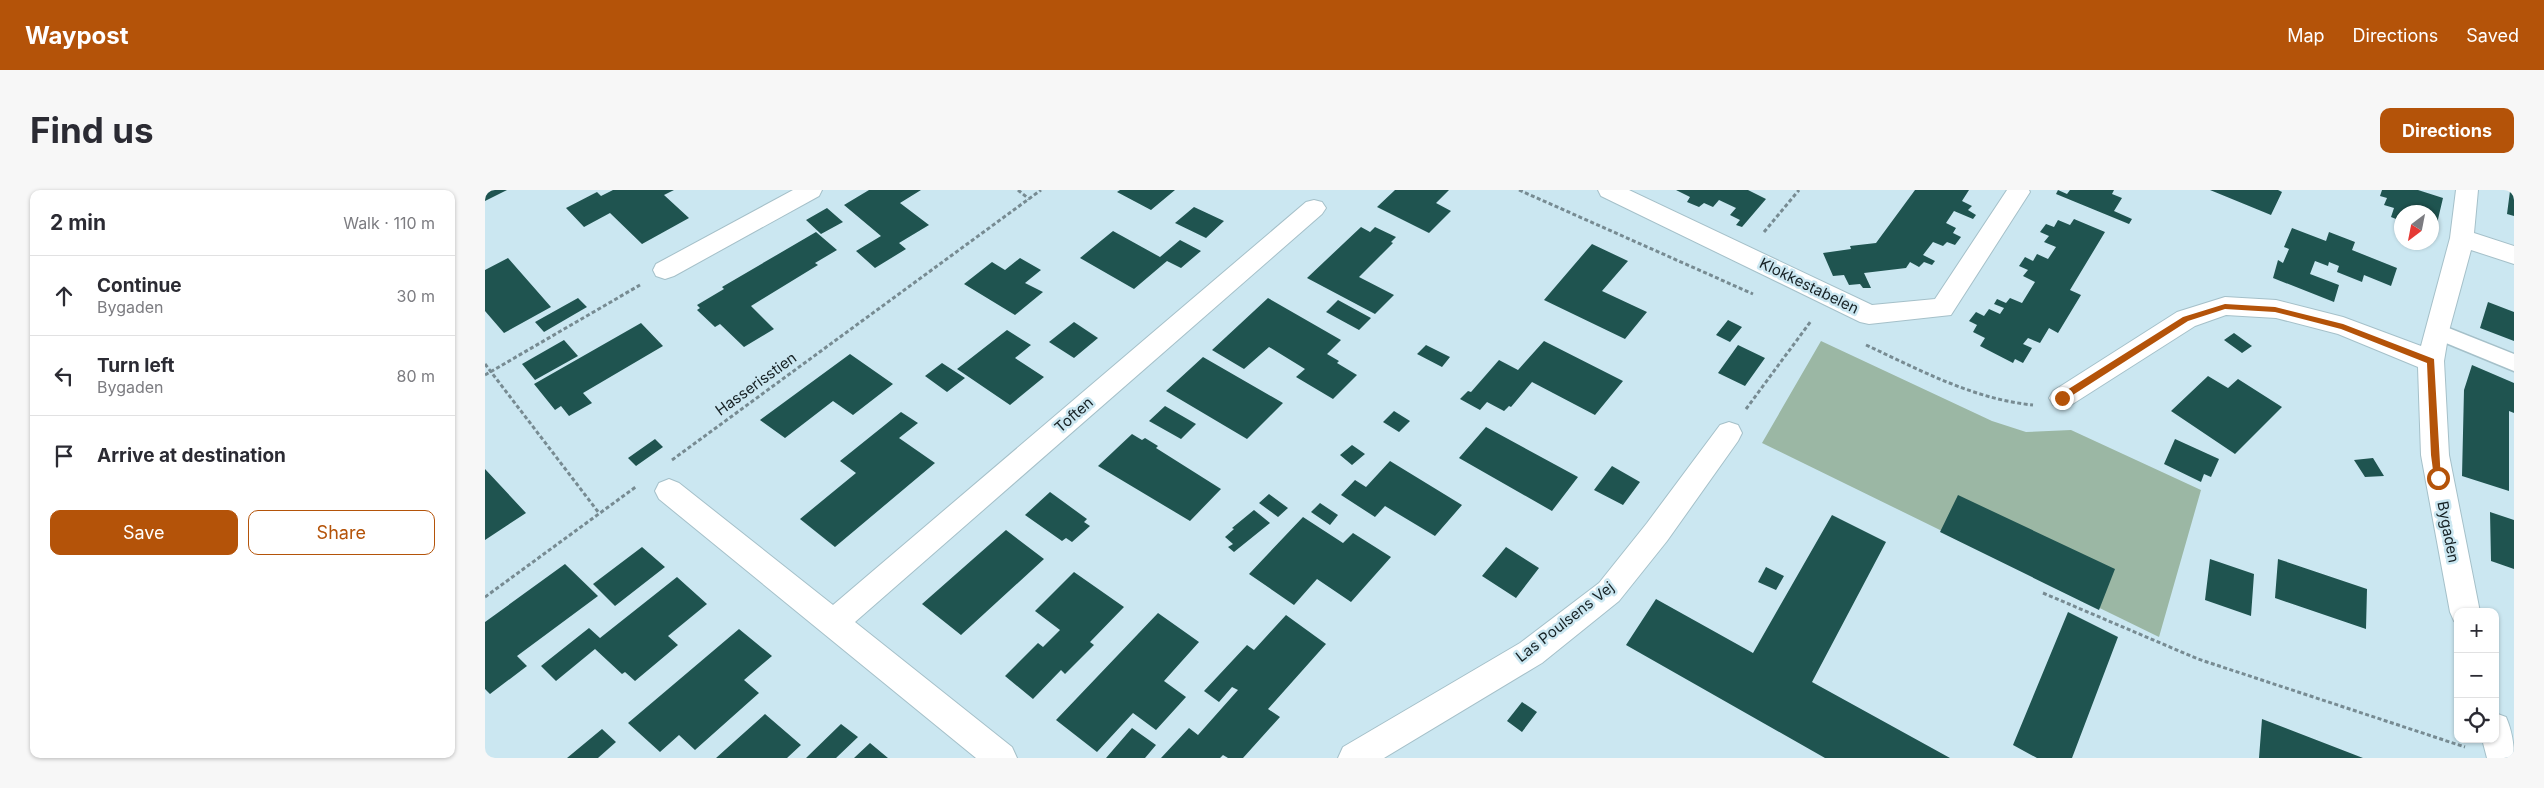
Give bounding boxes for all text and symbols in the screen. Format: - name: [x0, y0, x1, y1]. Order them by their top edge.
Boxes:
- text: Waypost: [25, 21, 129, 50]
- text: Map: [2287, 25, 2325, 46]
- text: Directions: [2353, 25, 2438, 46]
- text: Saved: [2466, 25, 2519, 46]
- button: Directions: [2380, 108, 2514, 153]
- text: Find us: [30, 109, 154, 151]
- north arrow: [2394, 205, 2439, 250]
- text: 2 min: [50, 210, 106, 235]
- text: Walk · 110 m: [343, 213, 435, 233]
- street label: Klokkestabelen: [1756, 253, 1862, 318]
- text: Continue: [97, 274, 182, 297]
- icon: ahead: [50, 282, 78, 310]
- text: 30 m: [397, 286, 435, 306]
- text: Bygaden: [97, 297, 164, 317]
- street label: Hasserisstien: [711, 348, 800, 419]
- text: Turn left: [97, 354, 175, 377]
- icon: left: [50, 362, 78, 390]
- text: 80 m: [396, 366, 435, 386]
- text: Bygaden: [97, 377, 164, 397]
- route end: [2051, 387, 2074, 410]
- street label: Toften: [1050, 393, 1097, 437]
- icon: arrive: [50, 442, 78, 470]
- text: Arrive at destination: [97, 444, 286, 467]
- route start: [2427, 467, 2450, 490]
- street label: Bygaden: [2433, 499, 2464, 564]
- button: Save: [50, 510, 238, 555]
- button: Share: [248, 510, 435, 555]
- street label: Las Poulsens Vej: [1512, 577, 1618, 666]
- map controls: [2454, 608, 2499, 743]
- button: +: [2454, 608, 2499, 653]
- button: −: [2454, 653, 2499, 698]
- button: locate: [2454, 698, 2499, 743]

